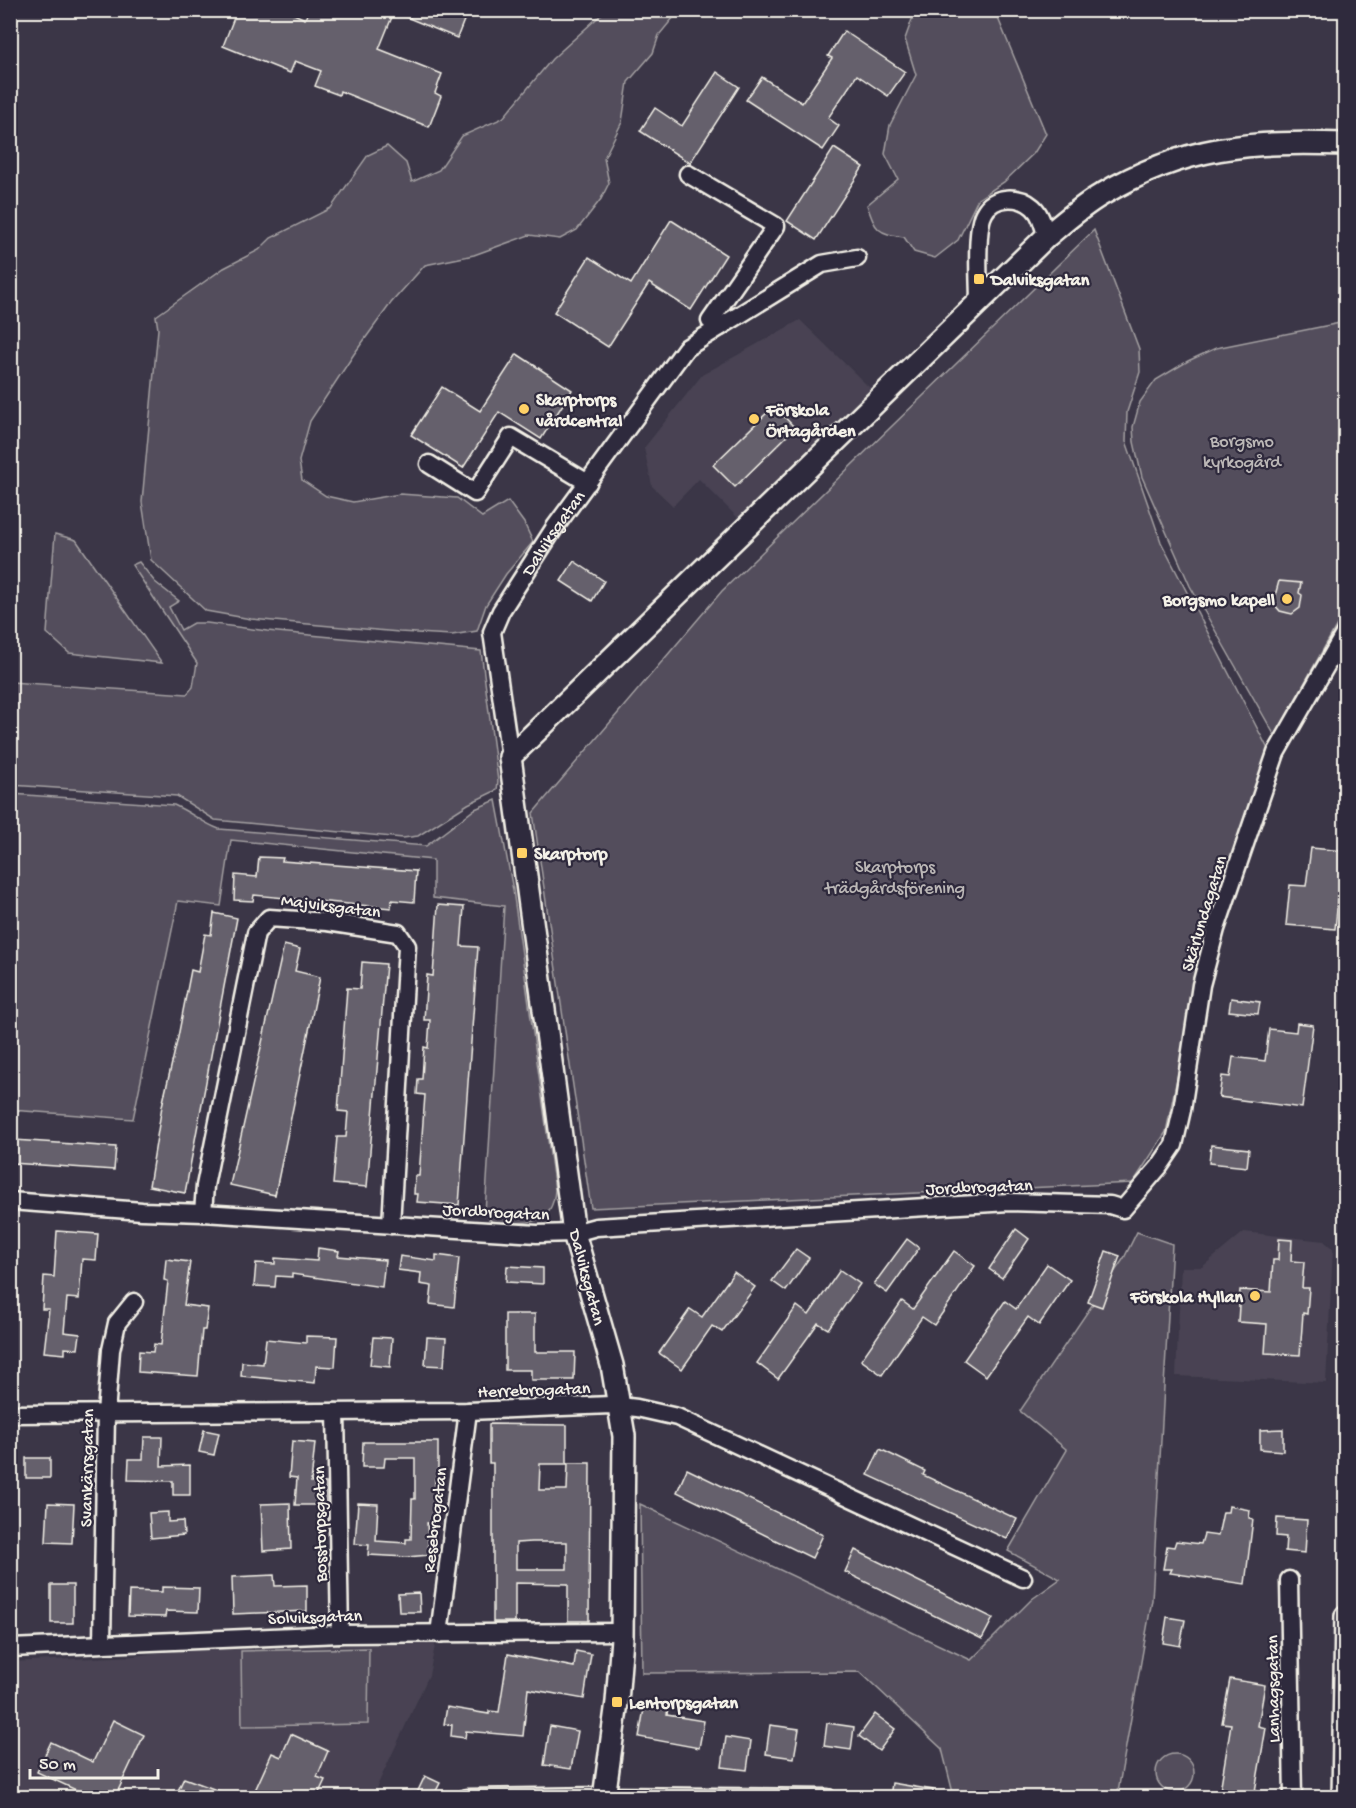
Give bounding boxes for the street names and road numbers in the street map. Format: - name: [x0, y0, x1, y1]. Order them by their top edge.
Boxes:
- street label: Dalviksgatan: [518, 487, 591, 581]
- street label: Skärlundagatan: [1178, 853, 1233, 974]
- street label: Majviksgatan: [280, 891, 382, 924]
- street label: Jordbrogatan: [925, 1176, 1033, 1201]
- street label: Jordbrogatan: [442, 1200, 550, 1227]
- street label: Dalviksgatan: [562, 1226, 609, 1328]
- street label: Herrebrogatan: [477, 1379, 591, 1404]
- street label: Svankärrsgatan: [77, 1408, 100, 1527]
- street label: Bosstorpsgatan: [310, 1465, 333, 1583]
- street label: Resebrogatan: [420, 1466, 453, 1574]
- street label: Solviksgatan: [268, 1606, 363, 1631]
- street label: Lanhagsgatan: [1263, 1634, 1286, 1743]

